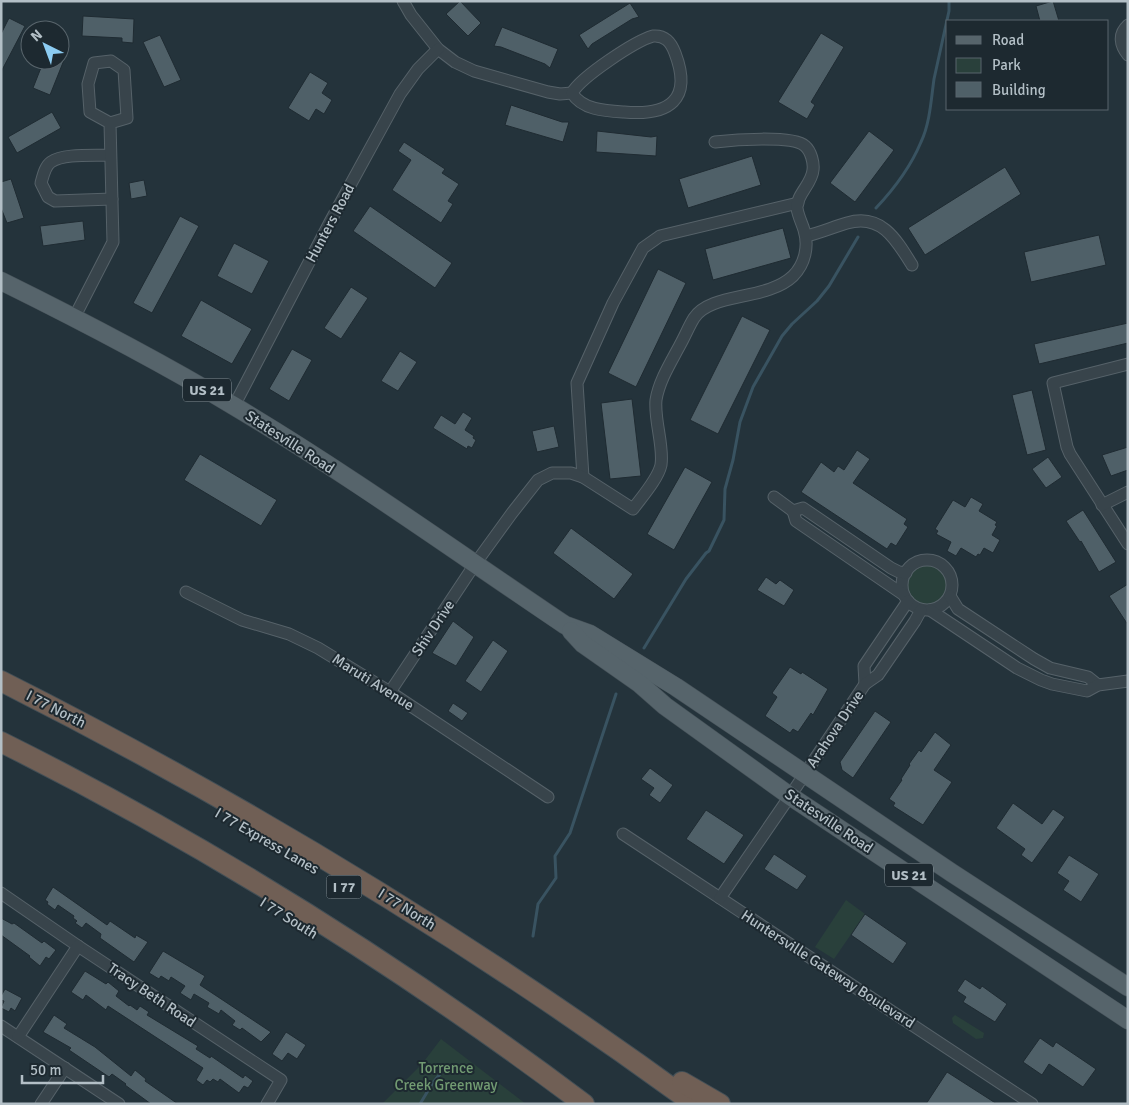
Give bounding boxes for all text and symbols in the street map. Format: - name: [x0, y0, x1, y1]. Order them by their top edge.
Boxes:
- north arrow: [20, 20, 70, 70]
- legend: [946, 20, 1109, 110]
- text: N: [27, 26, 46, 45]
- text: Road: [992, 31, 1024, 49]
- text: Park: [992, 56, 1021, 74]
- text: Building: [992, 81, 1046, 99]
- street label: Hunters Road: [302, 180, 358, 265]
- road number: US 21: [183, 378, 231, 402]
- street label: Statesville Road: [242, 407, 338, 477]
- street label: Shiv Drive: [408, 596, 458, 660]
- street label: Maruti Avenue: [329, 650, 417, 714]
- street label: I 77 North: [23, 686, 89, 732]
- street label: Arahova Drive: [803, 687, 867, 771]
- street label: Statesville Road: [782, 785, 876, 857]
- street label: I 77 Express Lanes: [212, 804, 323, 878]
- road number: US 21: [885, 864, 933, 886]
- road number: I 77: [326, 876, 362, 899]
- street label: I 77 North: [375, 884, 439, 934]
- street label: I 77 South: [257, 893, 321, 943]
- street label: Huntersville Gateway Boulevard: [738, 906, 918, 1032]
- street label: Tracy Beth Road: [105, 959, 200, 1031]
- scale bar: [22, 1052, 104, 1084]
- park label: Torrence Creek Greenway: [394, 1059, 498, 1094]
- text: 50 m: [30, 1061, 61, 1079]

